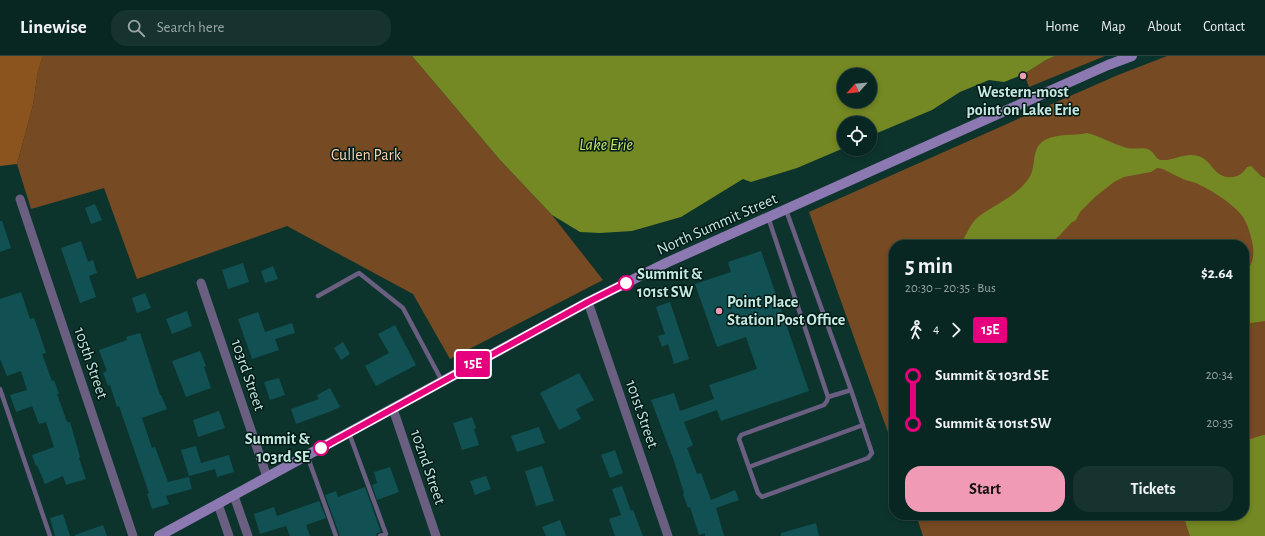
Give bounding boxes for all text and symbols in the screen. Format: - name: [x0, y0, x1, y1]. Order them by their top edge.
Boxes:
- search box: [111, 10, 391, 46]
- icon: search: [125, 17, 147, 39]
- text: Linewise: [20, 18, 87, 37]
- text: Search here: [157, 20, 225, 35]
- text: Home: [1045, 20, 1079, 34]
- text: Map: [1101, 20, 1125, 34]
- text: About: [1147, 20, 1181, 34]
- text: Contact: [1203, 20, 1245, 34]
- north arrow: [837, 68, 877, 108]
- map controls: [837, 68, 877, 156]
- marker: Western-most point on Lake Erie: [1018, 71, 1028, 81]
- place label: Western-most point on Lake Erie: [967, 84, 1080, 118]
- button: locate: [837, 116, 877, 156]
- water label: Lake Erie: [579, 136, 633, 153]
- park label: Cullen Park: [331, 147, 402, 163]
- street label: North Summit Street: [654, 190, 780, 258]
- text: 5 min: [905, 255, 953, 277]
- place label: Summit & 101st SW: [637, 266, 703, 300]
- text: $2.64: [1201, 266, 1233, 281]
- marker: Summit & 101st SW: [618, 275, 634, 291]
- text: 20:30 – 20:35 · Bus: [905, 282, 996, 295]
- place label: Point Place Station Post Office: [727, 294, 846, 328]
- marker: Point Place Station Post Office: [714, 306, 724, 316]
- icon: walk: [905, 319, 927, 341]
- icon: forward: [945, 319, 967, 341]
- text: 4: [933, 323, 939, 336]
- text: 15E: [981, 323, 999, 337]
- street label: 105th Street: [71, 325, 111, 401]
- street label: 103rd Street: [228, 337, 268, 413]
- line badge: 15E: [450, 351, 496, 377]
- text: 15E: [464, 357, 482, 371]
- text: Summit & 103rd SE: [935, 368, 1049, 383]
- text: 20:34: [1206, 369, 1233, 382]
- street label: 101st Street: [623, 378, 661, 450]
- text: Summit & 101st SW: [935, 416, 1051, 431]
- text: 20:35: [1206, 417, 1233, 430]
- street label: 102nd Street: [408, 427, 448, 507]
- place label: Summit & 103rd SE: [245, 431, 311, 465]
- marker: Summit & 103rd SE: [313, 440, 329, 456]
- button: Start: [905, 466, 1065, 512]
- button: Tickets: [1073, 466, 1233, 512]

